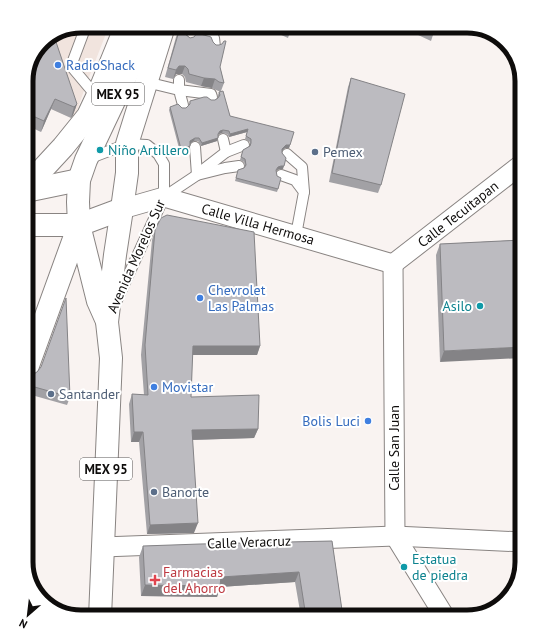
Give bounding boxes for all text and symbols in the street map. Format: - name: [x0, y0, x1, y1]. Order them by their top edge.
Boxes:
- place label: RadioShack: [66, 56, 135, 74]
- marker: RadioShack: [53, 60, 63, 70]
- road number: MEX 95: [92, 83, 144, 105]
- place label: Niño Artillero: [108, 141, 189, 159]
- place label: Pemex: [323, 143, 363, 161]
- marker: Niño Artillero: [95, 145, 105, 155]
- marker: Pemex: [310, 147, 320, 157]
- street label: Calle Tecuitapan: [414, 177, 502, 251]
- street label: Avenida Morelos Sur: [103, 196, 169, 316]
- street label: Calle Villa Hermosa: [199, 199, 317, 249]
- place label: Chevrolet Las Palmas: [208, 281, 274, 315]
- marker: Chevrolet Las Palmas: [195, 293, 205, 303]
- place label: Asilo: [443, 297, 472, 315]
- marker: Asilo: [475, 301, 485, 311]
- place label: Movistar: [162, 378, 213, 396]
- marker: Movistar: [149, 382, 159, 392]
- place label: Santander: [59, 385, 120, 403]
- marker: Santander: [46, 389, 56, 399]
- street label: Calle San Juan: [385, 405, 403, 491]
- place label: Bolis Luci: [302, 412, 360, 430]
- marker: Bolis Luci: [363, 416, 373, 426]
- road number: MEX 95: [80, 458, 132, 480]
- place label: Banorte: [162, 483, 209, 501]
- marker: Banorte: [149, 487, 159, 497]
- street label: Calle Veracruz: [207, 532, 291, 552]
- place label: Estatua de piedra: [412, 550, 468, 584]
- marker: Estatua de piedra: [399, 562, 409, 572]
- place label: Farmacias del Ahorro: [163, 563, 225, 597]
- marker: Farmacias del Ahorro: [150, 575, 160, 585]
- north arrow: [8, 595, 48, 635]
- text: N: [17, 616, 30, 632]

